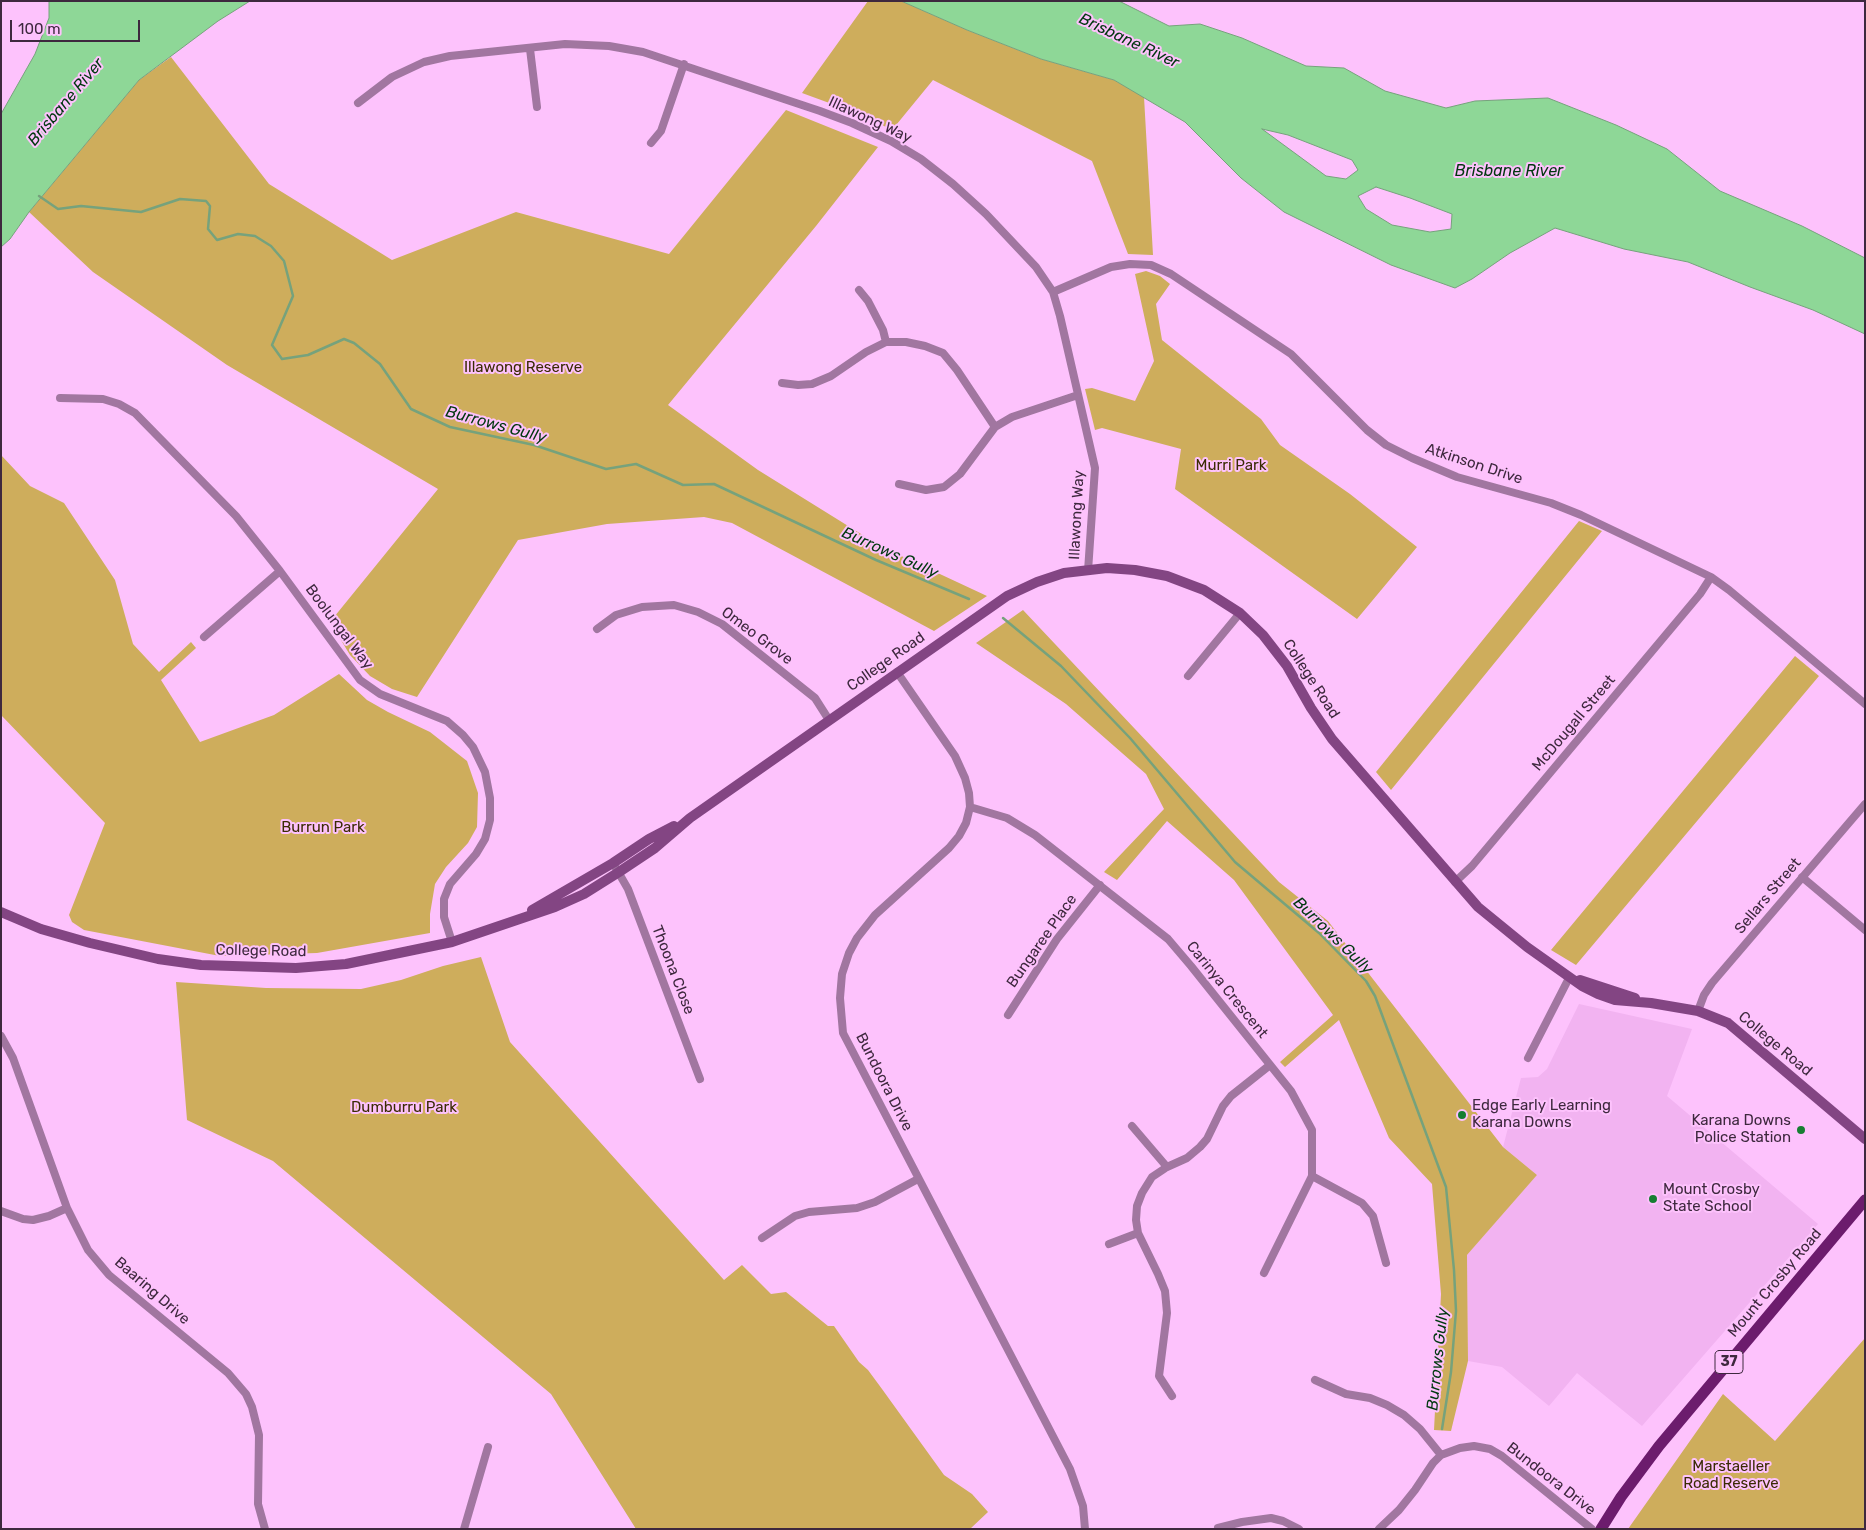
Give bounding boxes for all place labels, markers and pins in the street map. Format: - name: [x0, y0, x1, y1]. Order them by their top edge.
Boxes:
- place label: Edge Early Learning Karana Downs: [1472, 1097, 1611, 1132]
- marker: Edge Early Learning Karana Downs: [1456, 1109, 1468, 1121]
- place label: Karana Downs Police Station: [1691, 1112, 1791, 1147]
- marker: Karana Downs Police Station: [1795, 1124, 1807, 1136]
- place label: Mount Crosby State School: [1663, 1181, 1760, 1216]
- marker: Mount Crosby State School: [1647, 1193, 1659, 1205]

